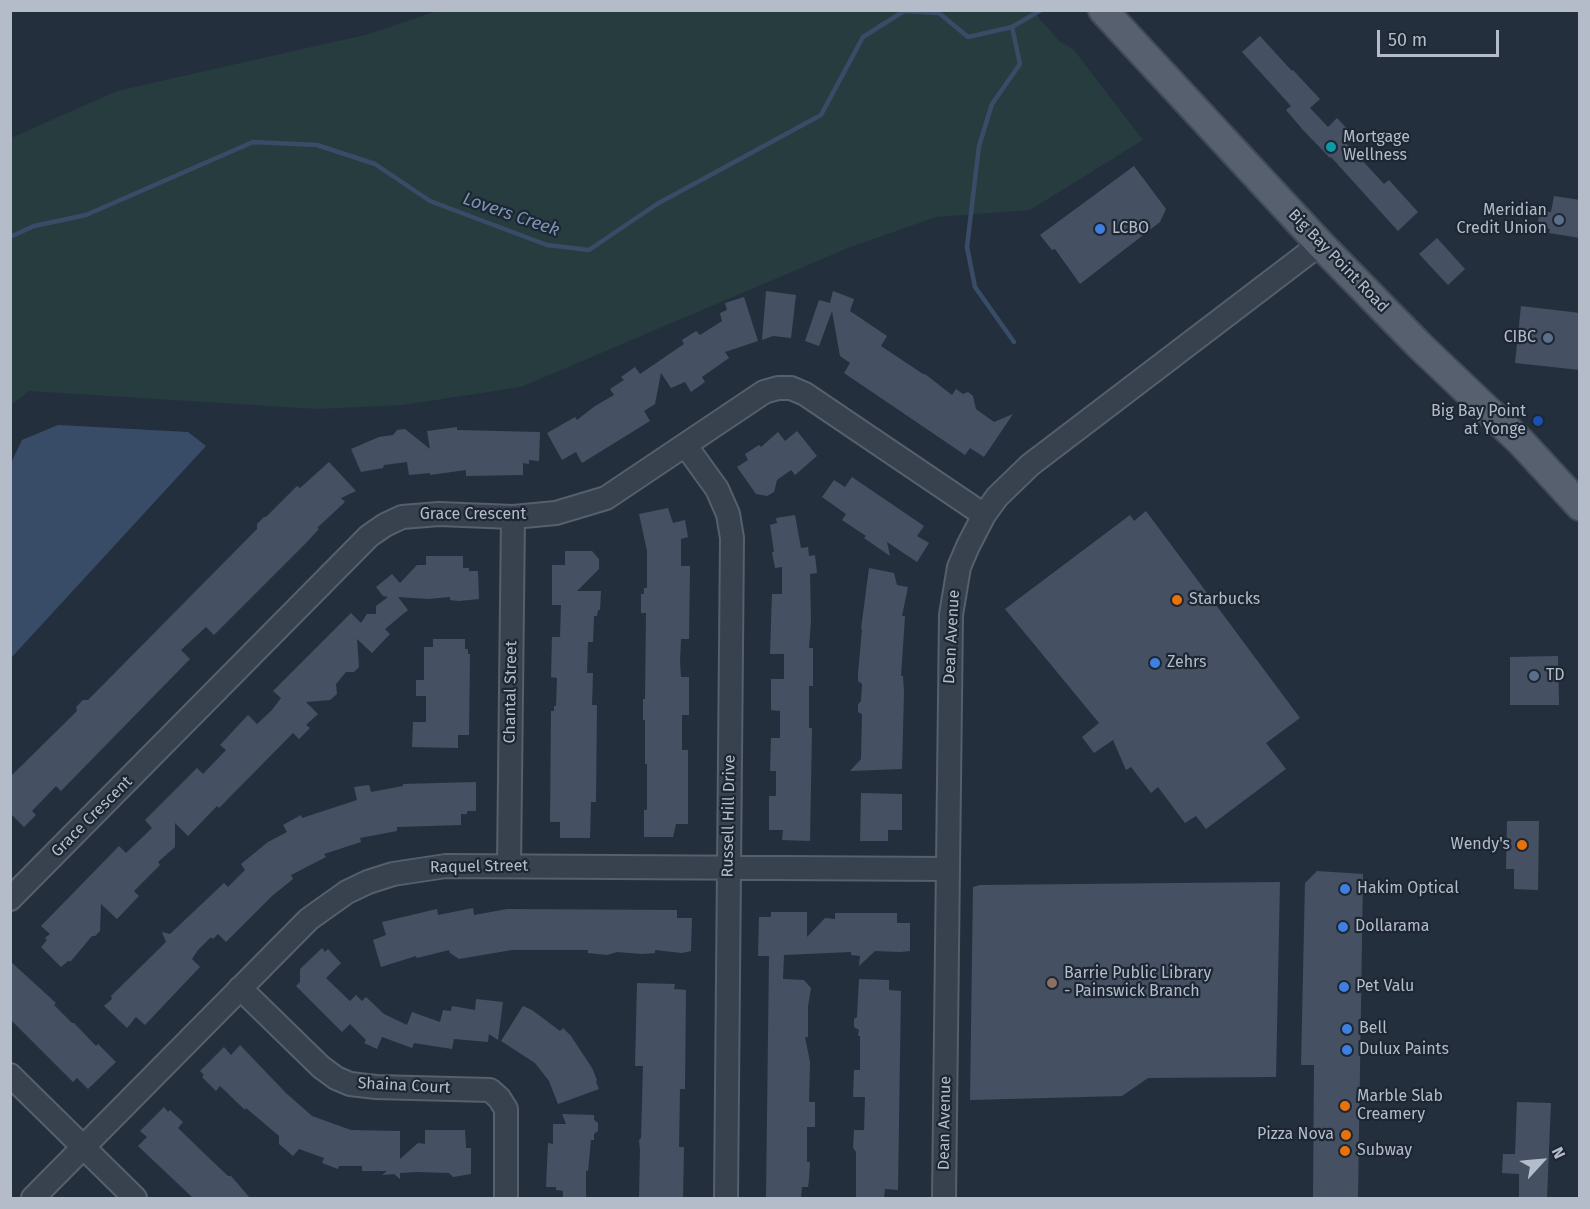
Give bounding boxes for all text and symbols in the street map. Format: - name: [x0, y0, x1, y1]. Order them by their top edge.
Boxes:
- scale bar: [1380, 18, 1502, 56]
- text: 50 m: [1388, 29, 1427, 51]
- place label: Mortgage Wellness: [1343, 128, 1410, 166]
- marker: Mortgage Wellness: [1324, 140, 1338, 154]
- water label: Lovers Creek: [460, 188, 562, 242]
- place label: Meridian Credit Union: [1457, 201, 1547, 239]
- street label: Big Bay Point Road: [1284, 205, 1392, 317]
- marker: Meridian Credit Union: [1552, 213, 1566, 227]
- place label: LCBO: [1112, 219, 1149, 239]
- marker: LCBO: [1093, 222, 1107, 236]
- place label: CIBC: [1504, 328, 1536, 348]
- marker: CIBC: [1541, 331, 1555, 345]
- place label: Big Bay Point at Yonge: [1431, 402, 1526, 440]
- marker: Big Bay Point at Yonge: [1531, 414, 1545, 428]
- street label: Grace Crescent: [420, 505, 526, 525]
- street label: Dean Avenue: [940, 589, 964, 685]
- place label: Starbucks: [1189, 590, 1260, 610]
- marker: Starbucks: [1170, 593, 1184, 607]
- street label: Chantal Street: [501, 640, 521, 744]
- place label: Zehrs: [1167, 653, 1207, 673]
- marker: Zehrs: [1148, 656, 1162, 670]
- place label: TD: [1546, 666, 1565, 686]
- marker: TD: [1527, 669, 1541, 683]
- street label: Russell Hill Drive: [718, 755, 740, 877]
- street label: Grace Crescent: [48, 773, 136, 861]
- place label: Wendy's: [1451, 835, 1510, 855]
- marker: Wendy's: [1515, 838, 1529, 852]
- street label: Raquel Street: [430, 857, 528, 877]
- place label: Hakim Optical: [1357, 879, 1459, 899]
- marker: Hakim Optical: [1338, 882, 1352, 896]
- place label: Dollarama: [1355, 917, 1429, 937]
- marker: Dollarama: [1336, 920, 1350, 934]
- place label: Barrie Public Library - Painswick Branch: [1064, 964, 1211, 1002]
- marker: Barrie Public Library - Painswick Branch: [1045, 976, 1059, 990]
- place label: Pet Valu: [1356, 977, 1414, 997]
- marker: Pet Valu: [1337, 980, 1351, 994]
- place label: Bell: [1359, 1019, 1387, 1039]
- marker: Bell: [1340, 1022, 1354, 1036]
- place label: Dulux Paints: [1359, 1040, 1449, 1060]
- marker: Dulux Paints: [1340, 1043, 1354, 1057]
- street label: Shaina Court: [357, 1074, 451, 1098]
- street label: Dean Avenue: [935, 1076, 955, 1170]
- place label: Marble Slab Creamery: [1357, 1087, 1443, 1125]
- marker: Marble Slab Creamery: [1338, 1099, 1352, 1113]
- place label: Pizza Nova: [1257, 1125, 1334, 1145]
- marker: Pizza Nova: [1339, 1128, 1353, 1142]
- north arrow: [1512, 1131, 1572, 1191]
- place label: Subway: [1357, 1141, 1412, 1161]
- marker: Subway: [1338, 1144, 1352, 1158]
- text: N: [1548, 1144, 1569, 1162]

